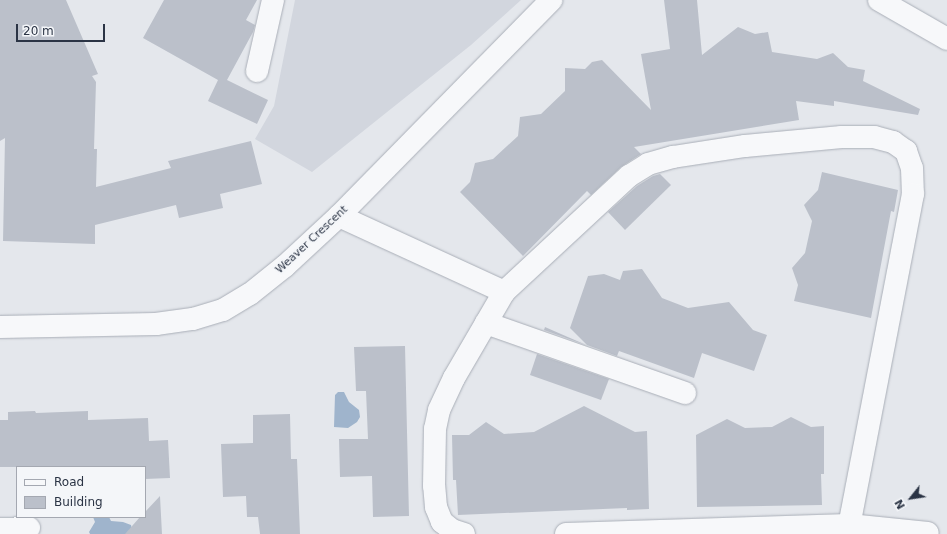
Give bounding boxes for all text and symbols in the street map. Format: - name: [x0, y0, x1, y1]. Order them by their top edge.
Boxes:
- scale bar: [18, 16, 107, 42]
- text: 20 m: [23, 24, 54, 38]
- street label: Weaver Crescent: [273, 203, 351, 277]
- legend: [16, 466, 146, 518]
- text: Road: [54, 475, 84, 489]
- north arrow: [891, 478, 931, 518]
- text: Building: [54, 495, 103, 509]
- text: N: [892, 497, 908, 511]

